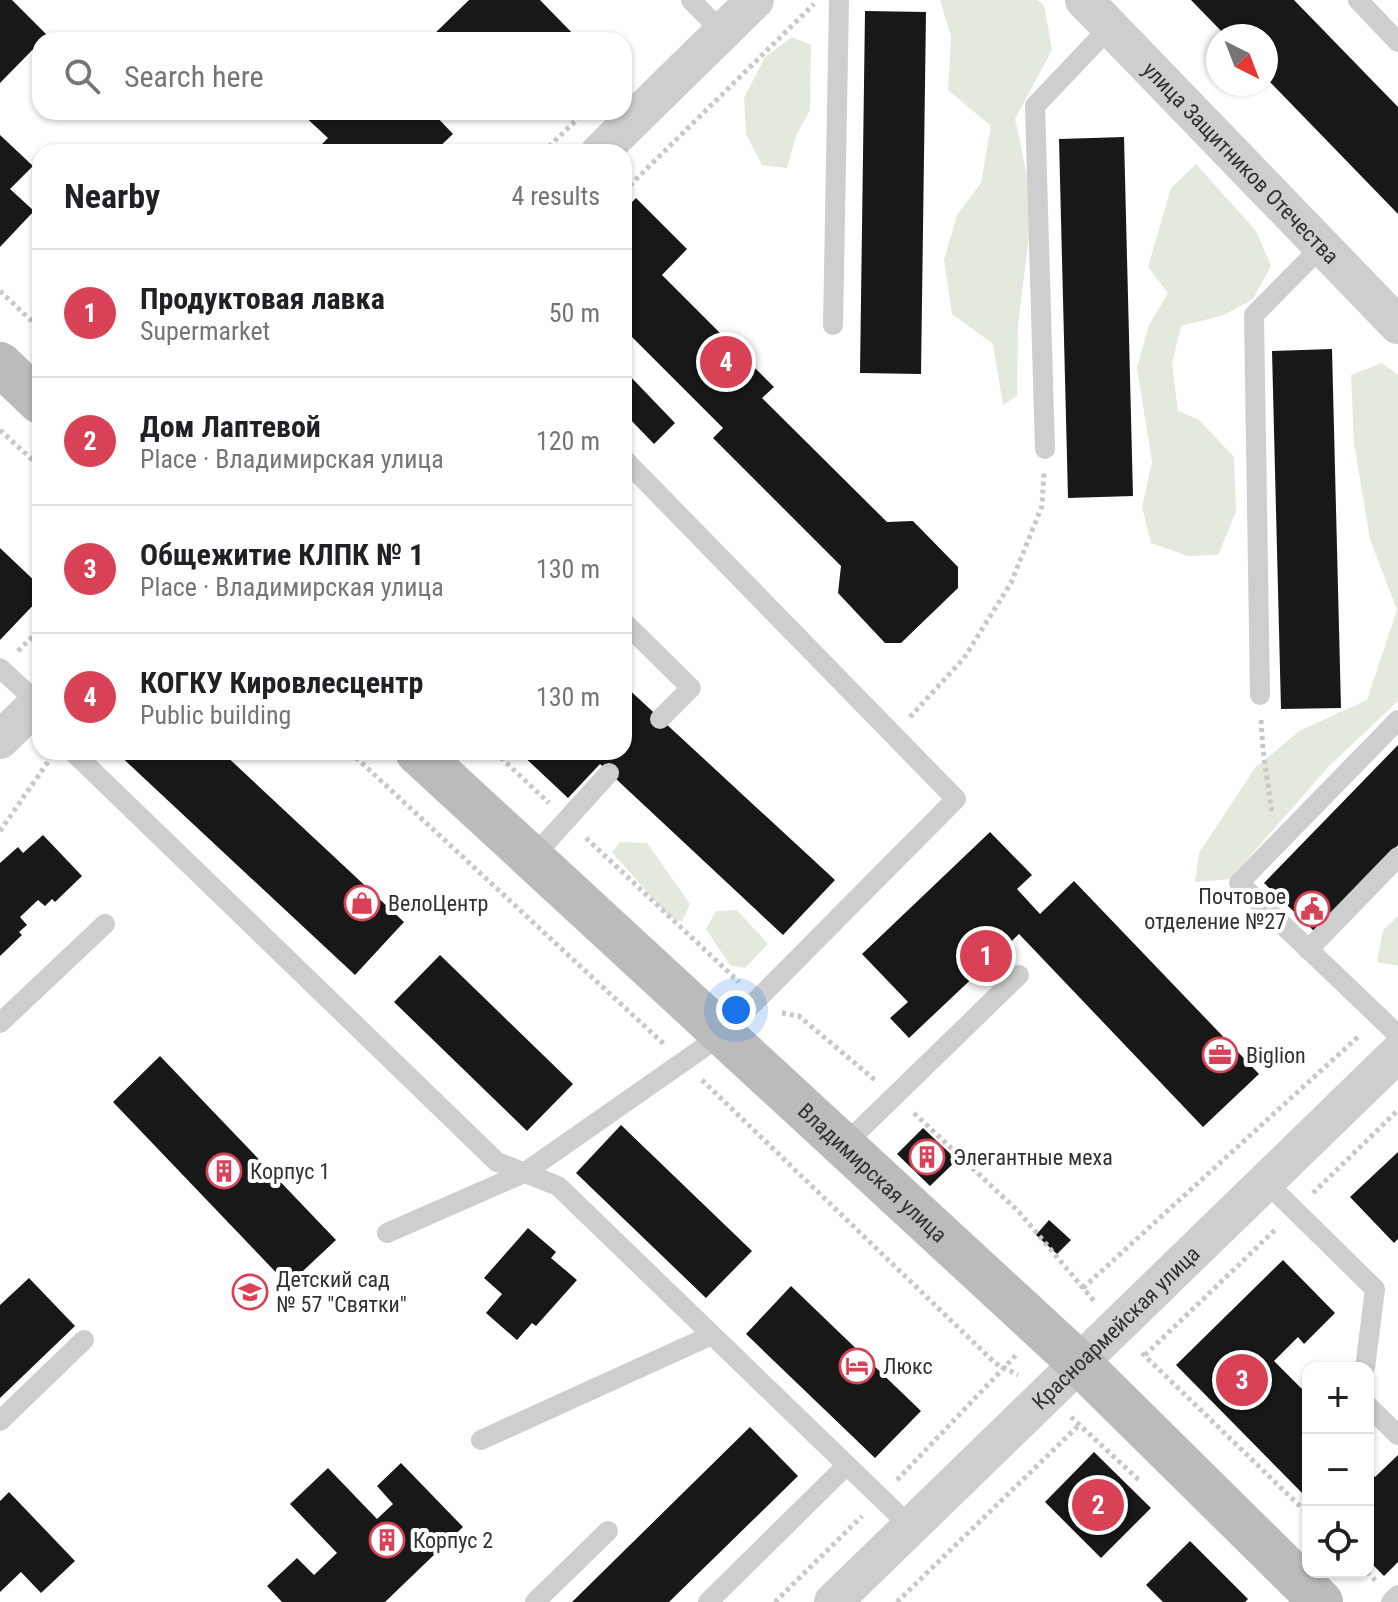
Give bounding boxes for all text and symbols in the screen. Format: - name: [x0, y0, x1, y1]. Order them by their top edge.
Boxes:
- north arrow: [1206, 24, 1278, 96]
- search box: [32, 32, 632, 120]
- icon: search: [60, 54, 104, 98]
- street label: улица Защитников Отечества: [1138, 57, 1344, 269]
- text: Search here: [124, 59, 264, 94]
- text: Nearby: [64, 176, 160, 216]
- text: 4 results: [511, 181, 600, 211]
- text: Продуктовая лавка: [140, 281, 385, 316]
- text: 1: [83, 298, 97, 328]
- text: 50 m: [549, 298, 600, 328]
- text: Supermarket: [140, 316, 270, 346]
- pin: 4: [700, 332, 752, 392]
- text: Дом Лаптевой: [140, 409, 321, 444]
- text: 2: [83, 426, 97, 456]
- text: 120 m: [536, 426, 600, 456]
- text: Place · Владимирская улица: [140, 444, 444, 474]
- text: Общежитие КЛПК № 1: [140, 537, 424, 572]
- text: 3: [83, 554, 97, 584]
- text: 130 m: [536, 554, 600, 584]
- text: Place · Владимирская улица: [140, 572, 444, 602]
- text: КОГКУ Кировлесцентр: [140, 665, 423, 700]
- text: 4: [83, 682, 97, 712]
- text: 130 m: [536, 682, 600, 712]
- text: Public building: [140, 700, 291, 730]
- shop icon: ВелоЦентр: [343, 884, 381, 922]
- place label: Почтовое отделение №27: [1144, 884, 1286, 934]
- public building icon: Почтовое отделение №27: [1293, 890, 1331, 928]
- place label: ВелоЦентр: [388, 891, 488, 916]
- pin: 1: [960, 926, 1012, 986]
- your location: [716, 990, 756, 1030]
- office icon: Biglion: [1201, 1036, 1239, 1074]
- place label: Biglion: [1246, 1043, 1306, 1068]
- street label: Владимирская улица: [793, 1098, 952, 1248]
- building icon: Элегантные меха: [908, 1138, 946, 1176]
- place label: Элегантные меха: [953, 1145, 1113, 1170]
- building icon: Корпус 1: [205, 1152, 243, 1190]
- place label: Корпус 1: [250, 1159, 330, 1184]
- street label: Красноармейская улица: [1027, 1241, 1205, 1415]
- place label: Детский сад № 57 "Святки": [276, 1267, 407, 1317]
- school or university icon: Детский сад № 57 "Святки": [231, 1273, 269, 1311]
- hotel icon: Люкс: [838, 1347, 876, 1385]
- pin: 3: [1216, 1350, 1268, 1410]
- place label: Люкс: [883, 1354, 933, 1379]
- map controls: [1302, 1362, 1374, 1578]
- button: +: [1302, 1362, 1374, 1434]
- button: −: [1302, 1434, 1374, 1506]
- pin: 2: [1072, 1475, 1124, 1535]
- button: locate: [1302, 1506, 1374, 1578]
- building icon: Корпус 2: [368, 1521, 406, 1559]
- place label: Корпус 2: [413, 1528, 493, 1553]

